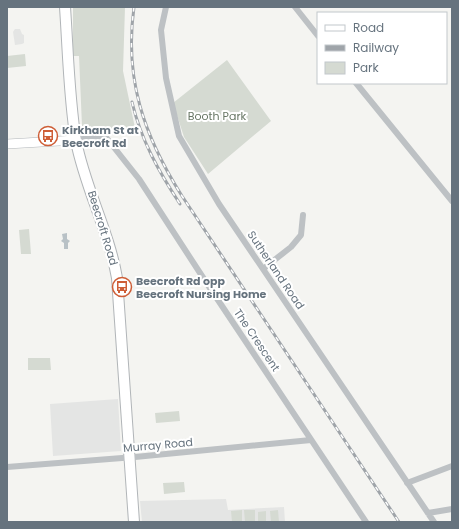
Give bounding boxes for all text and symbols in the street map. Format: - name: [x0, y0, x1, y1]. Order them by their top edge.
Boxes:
- legend: [317, 12, 447, 84]
- text: Road: [353, 19, 384, 36]
- text: Railway: [353, 39, 399, 56]
- text: Park: [353, 59, 380, 76]
- park label: Booth Park: [188, 108, 247, 124]
- place label: Kirkham St at Beecroft Rd: [62, 122, 139, 151]
- bus stop icon: Kirkham St at Beecroft Rd: [37, 125, 59, 147]
- street label: Beecroft Road: [84, 189, 122, 267]
- street label: Sutherland Road: [244, 228, 308, 312]
- place label: Beecroft Rd opp Beecroft Nursing Home: [136, 273, 267, 302]
- bus stop icon: Beecroft Rd opp Beecroft Nursing Home: [111, 276, 133, 298]
- street label: The Crescent: [230, 305, 284, 375]
- street label: Murray Road: [122, 434, 194, 456]

